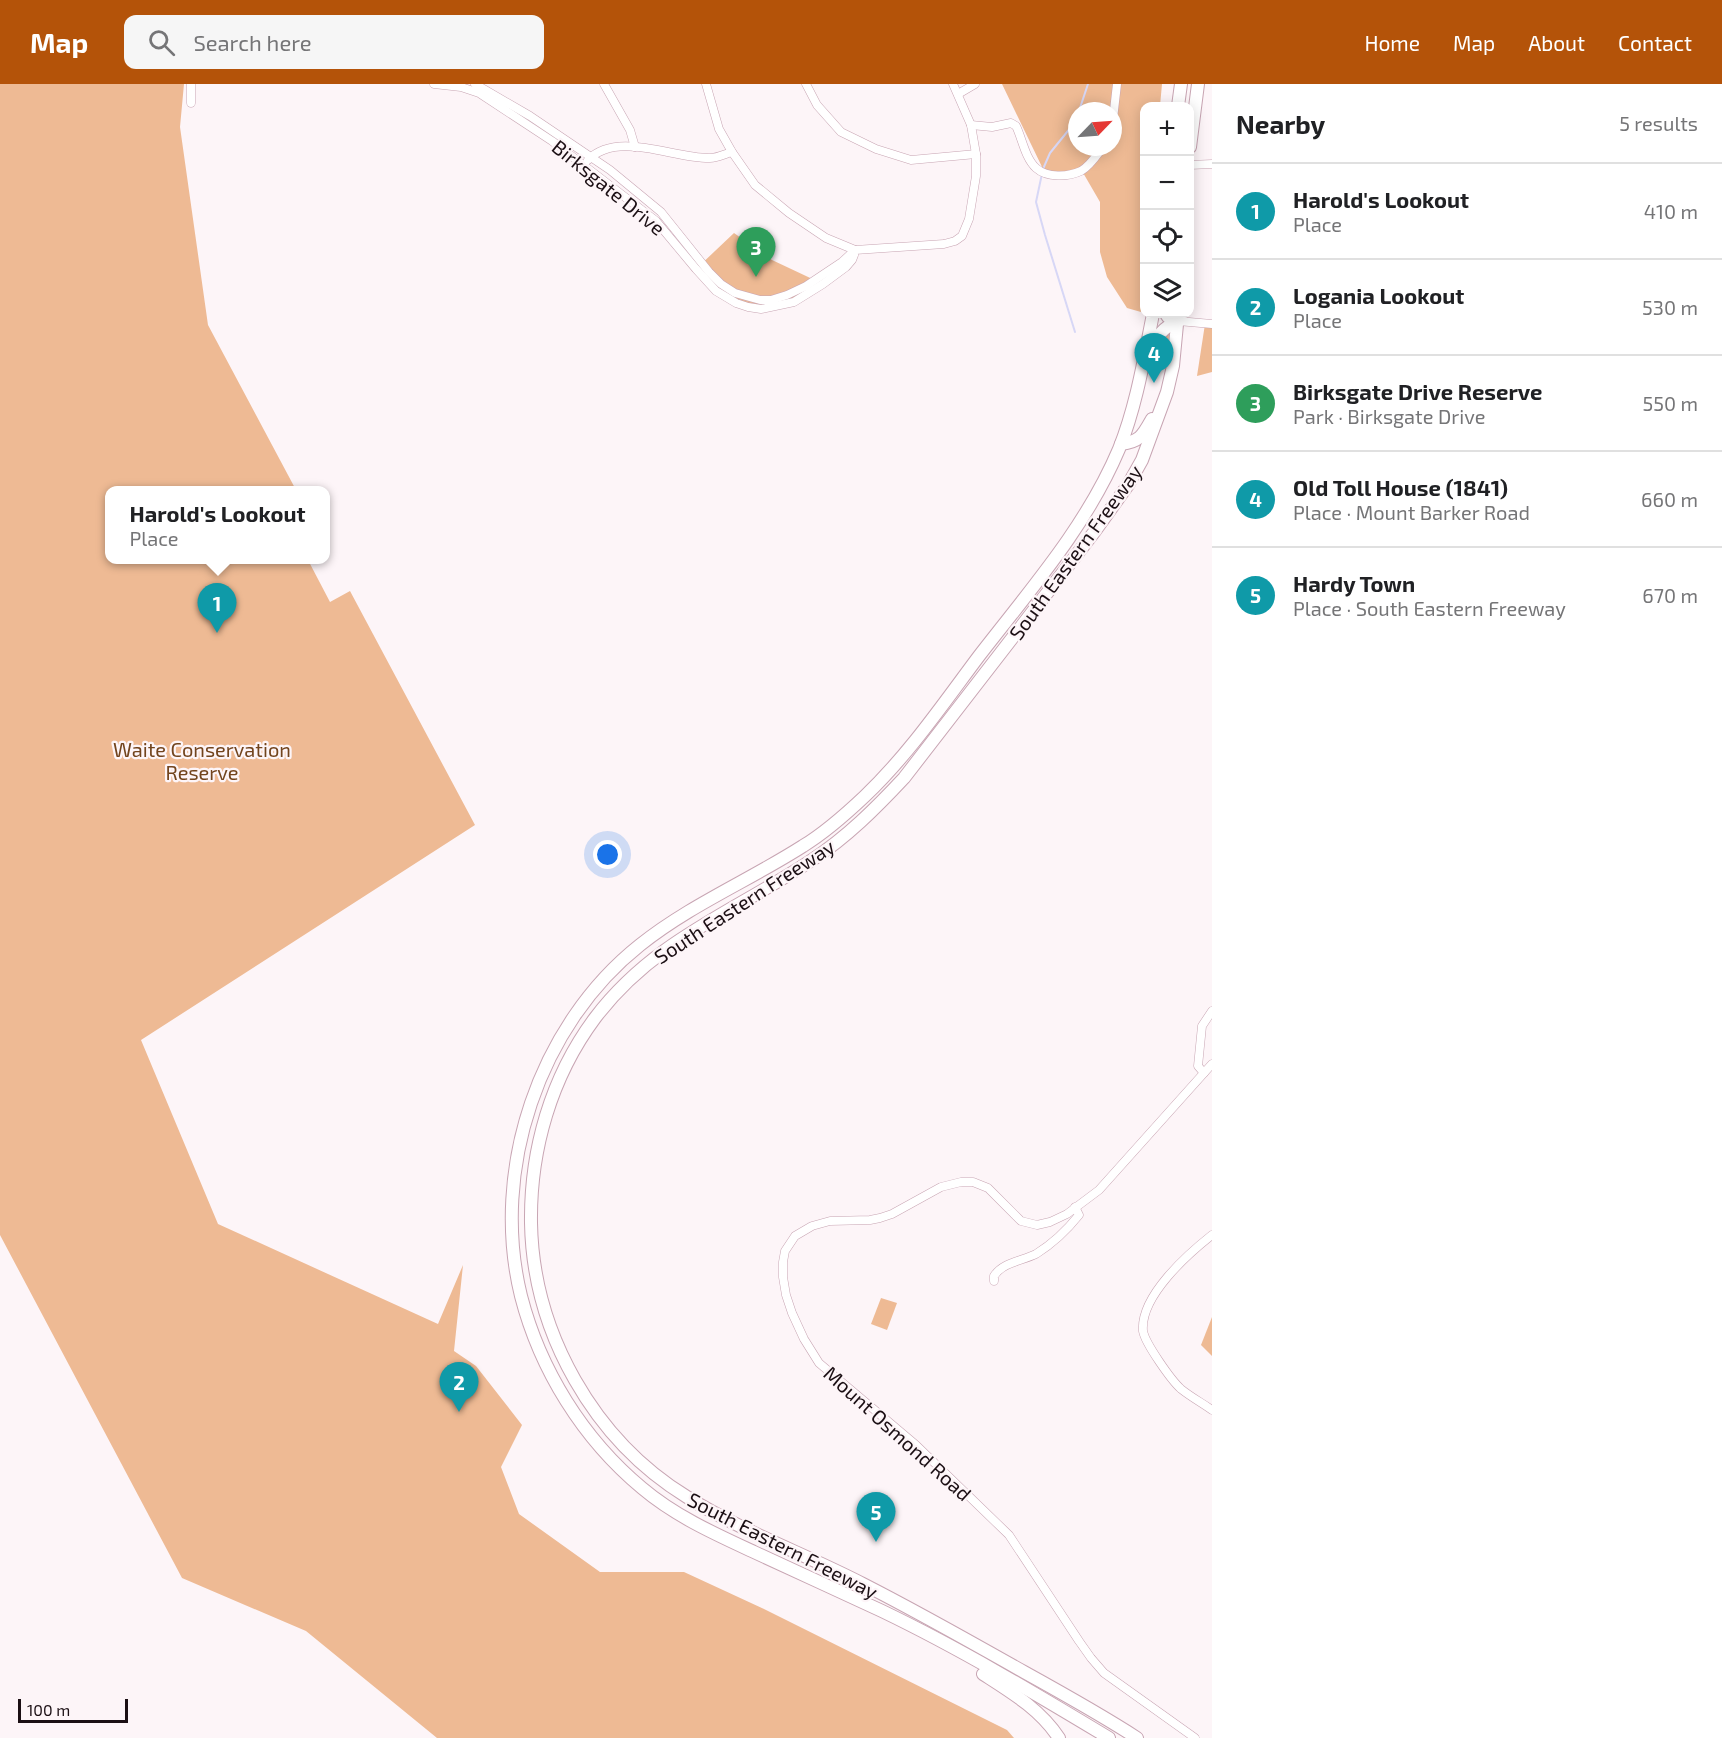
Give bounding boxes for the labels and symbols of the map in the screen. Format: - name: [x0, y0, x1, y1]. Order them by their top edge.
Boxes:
- north arrow: [1068, 102, 1122, 156]
- street label: Birksgate Drive: [548, 134, 670, 240]
- pin: 3: [736, 228, 776, 277]
- pin: 4: [1134, 334, 1174, 383]
- street label: South Eastern Freeway: [1004, 460, 1147, 644]
- pin: 1: [198, 584, 236, 633]
- park label: Waite Conservation Reserve: [113, 737, 291, 784]
- street label: South Eastern Freeway: [649, 833, 839, 968]
- your location: [593, 840, 622, 869]
- street label: Mount Osmond Road: [819, 1361, 977, 1505]
- pin: 2: [440, 1362, 478, 1412]
- street label: South Eastern Freeway: [684, 1487, 882, 1604]
- pin: 5: [856, 1492, 896, 1542]
- scale bar: [18, 1696, 128, 1724]

